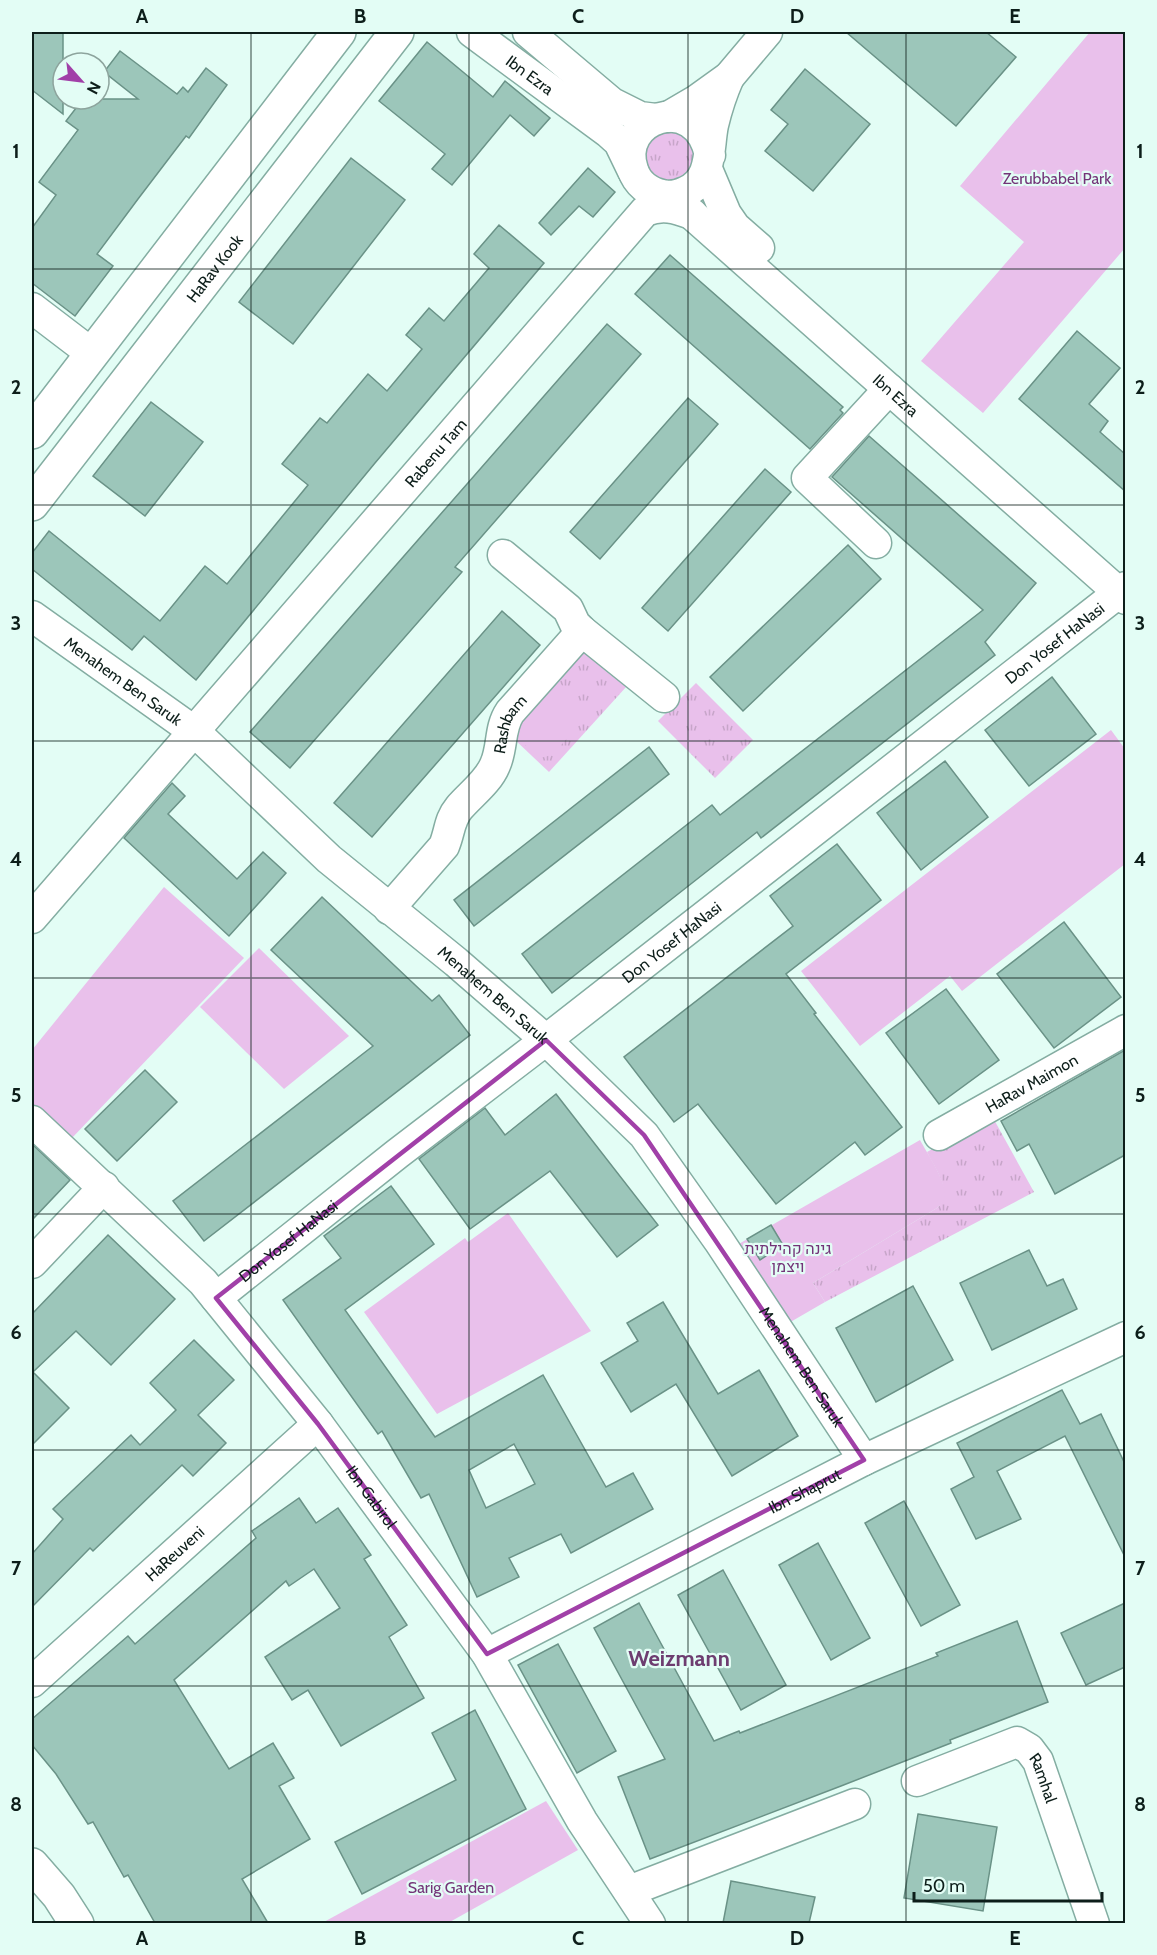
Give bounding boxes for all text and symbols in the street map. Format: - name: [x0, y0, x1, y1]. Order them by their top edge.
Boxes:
- text: A: [136, 4, 149, 28]
- text: B: [354, 4, 366, 28]
- text: C: [572, 4, 584, 28]
- text: D: [790, 4, 804, 28]
- text: E: [1009, 4, 1021, 28]
- north arrow: [51, 51, 111, 111]
- street label: Ibn Ezra: [502, 51, 557, 99]
- text: N: [83, 78, 105, 97]
- text: 1: [12, 139, 20, 163]
- text: 1: [1136, 139, 1144, 163]
- park label: Zerubbabel Park: [1003, 169, 1112, 188]
- street label: HaRav Kook: [183, 230, 247, 306]
- street label: Ibn Ezra: [869, 370, 922, 421]
- text: 2: [11, 375, 21, 399]
- text: 2: [1135, 375, 1145, 399]
- street label: Rabenu Tam: [401, 415, 471, 491]
- street label: Don Yosef HaNasi: [1001, 599, 1108, 688]
- text: 3: [11, 611, 21, 635]
- text: 3: [1135, 611, 1145, 635]
- street label: Menahem Ben Saruk: [60, 633, 186, 730]
- street label: Rashbam: [490, 691, 531, 755]
- text: 4: [10, 847, 22, 871]
- text: 4: [1134, 847, 1146, 871]
- street label: Don Yosef HaNasi: [618, 898, 725, 987]
- street label: Menahem Ben Saruk: [434, 942, 553, 1049]
- street label: HaRav Maimon: [982, 1050, 1081, 1117]
- text: 5: [11, 1083, 21, 1107]
- text: 5: [1135, 1083, 1145, 1107]
- street label: Don Yosef HaNasi: [235, 1196, 341, 1286]
- park label: גינה קהילתית ויצמן: [744, 1239, 832, 1276]
- street label: Menahem Ben Saruk: [755, 1303, 849, 1431]
- text: 6: [10, 1320, 22, 1344]
- text: 6: [1134, 1320, 1146, 1344]
- street label: Ibn Gabirol: [342, 1462, 401, 1533]
- street label: Ibn Shaprut: [765, 1464, 845, 1518]
- street label: HaReuveni: [141, 1522, 208, 1585]
- text: 7: [11, 1556, 22, 1580]
- text: 7: [1135, 1556, 1146, 1580]
- district label: Weizmann: [628, 1645, 730, 1672]
- street label: Ramhal: [1025, 1749, 1061, 1806]
- text: 8: [10, 1792, 22, 1816]
- text: 8: [1134, 1792, 1146, 1816]
- scale bar: [914, 1865, 1102, 1903]
- text: 50 m: [923, 1875, 965, 1897]
- park label: Sarig Garden: [408, 1878, 494, 1897]
- text: A: [136, 1926, 149, 1950]
- text: B: [354, 1926, 366, 1950]
- text: C: [572, 1926, 584, 1950]
- text: D: [790, 1926, 804, 1950]
- text: E: [1009, 1926, 1021, 1950]

